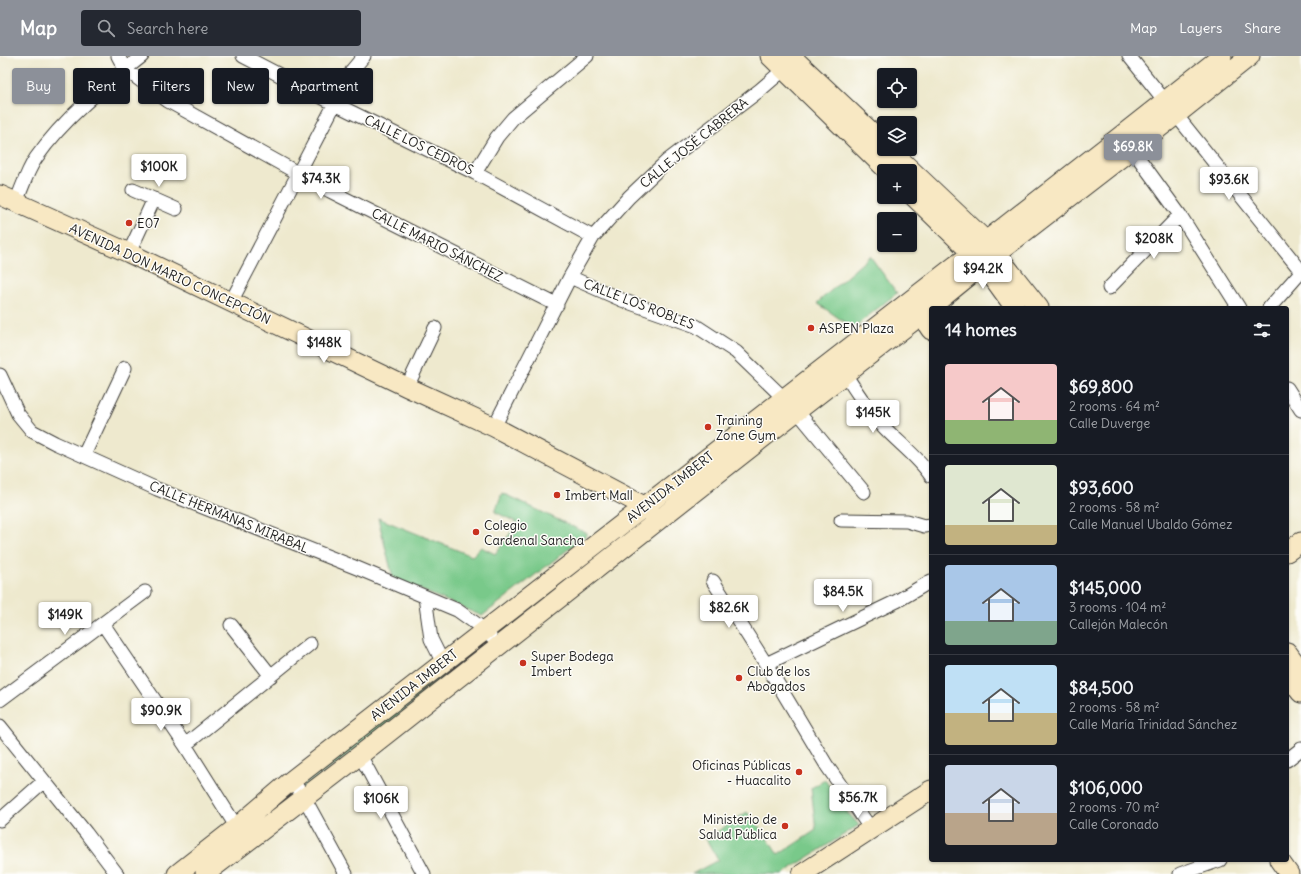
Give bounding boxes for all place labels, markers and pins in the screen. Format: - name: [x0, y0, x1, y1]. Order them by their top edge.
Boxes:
- pin: $69.8K: [1100, 134, 1166, 168]
- pin: $100K: [131, 154, 187, 188]
- pin: $74.3K: [288, 166, 354, 200]
- pin: $93.6K: [1196, 167, 1262, 201]
- place label: E07: [137, 215, 160, 232]
- marker: E07: [124, 218, 134, 228]
- pin: $208K: [1126, 226, 1182, 260]
- pin: $94.2K: [950, 256, 1016, 290]
- place label: ASPEN Plaza: [819, 320, 894, 337]
- marker: ASPEN Plaza: [806, 323, 816, 333]
- pin: $148K: [296, 330, 352, 364]
- pin: $145K: [845, 400, 901, 434]
- place label: Training Zone Gym: [716, 412, 776, 444]
- marker: Training Zone Gym: [703, 422, 713, 432]
- place label: Imbert Mall: [565, 487, 633, 504]
- marker: Imbert Mall: [552, 490, 562, 500]
- place label: Colegio Cardenal Sancha: [484, 517, 584, 549]
- marker: Colegio Cardenal Sancha: [471, 527, 481, 537]
- pin: $84.5K: [810, 579, 876, 613]
- pin: $82.6K: [696, 595, 762, 629]
- pin: $149K: [37, 602, 93, 636]
- place label: Super Bodega Imbert: [531, 648, 614, 680]
- marker: Super Bodega Imbert: [518, 658, 528, 668]
- place label: Club de los Abogados: [747, 663, 810, 695]
- marker: Club de los Abogados: [734, 673, 744, 683]
- pin: $90.9K: [128, 698, 194, 732]
- place label: Oficinas Públicas - Huacalito: [692, 757, 791, 789]
- marker: Oficinas Públicas - Huacalito: [794, 767, 804, 777]
- pin: $56.7K: [825, 785, 891, 819]
- pin: $106K: [353, 786, 409, 820]
- place label: Ministerio de Salud Pública: [699, 811, 777, 843]
- marker: Ministerio de Salud Pública: [780, 821, 790, 831]

